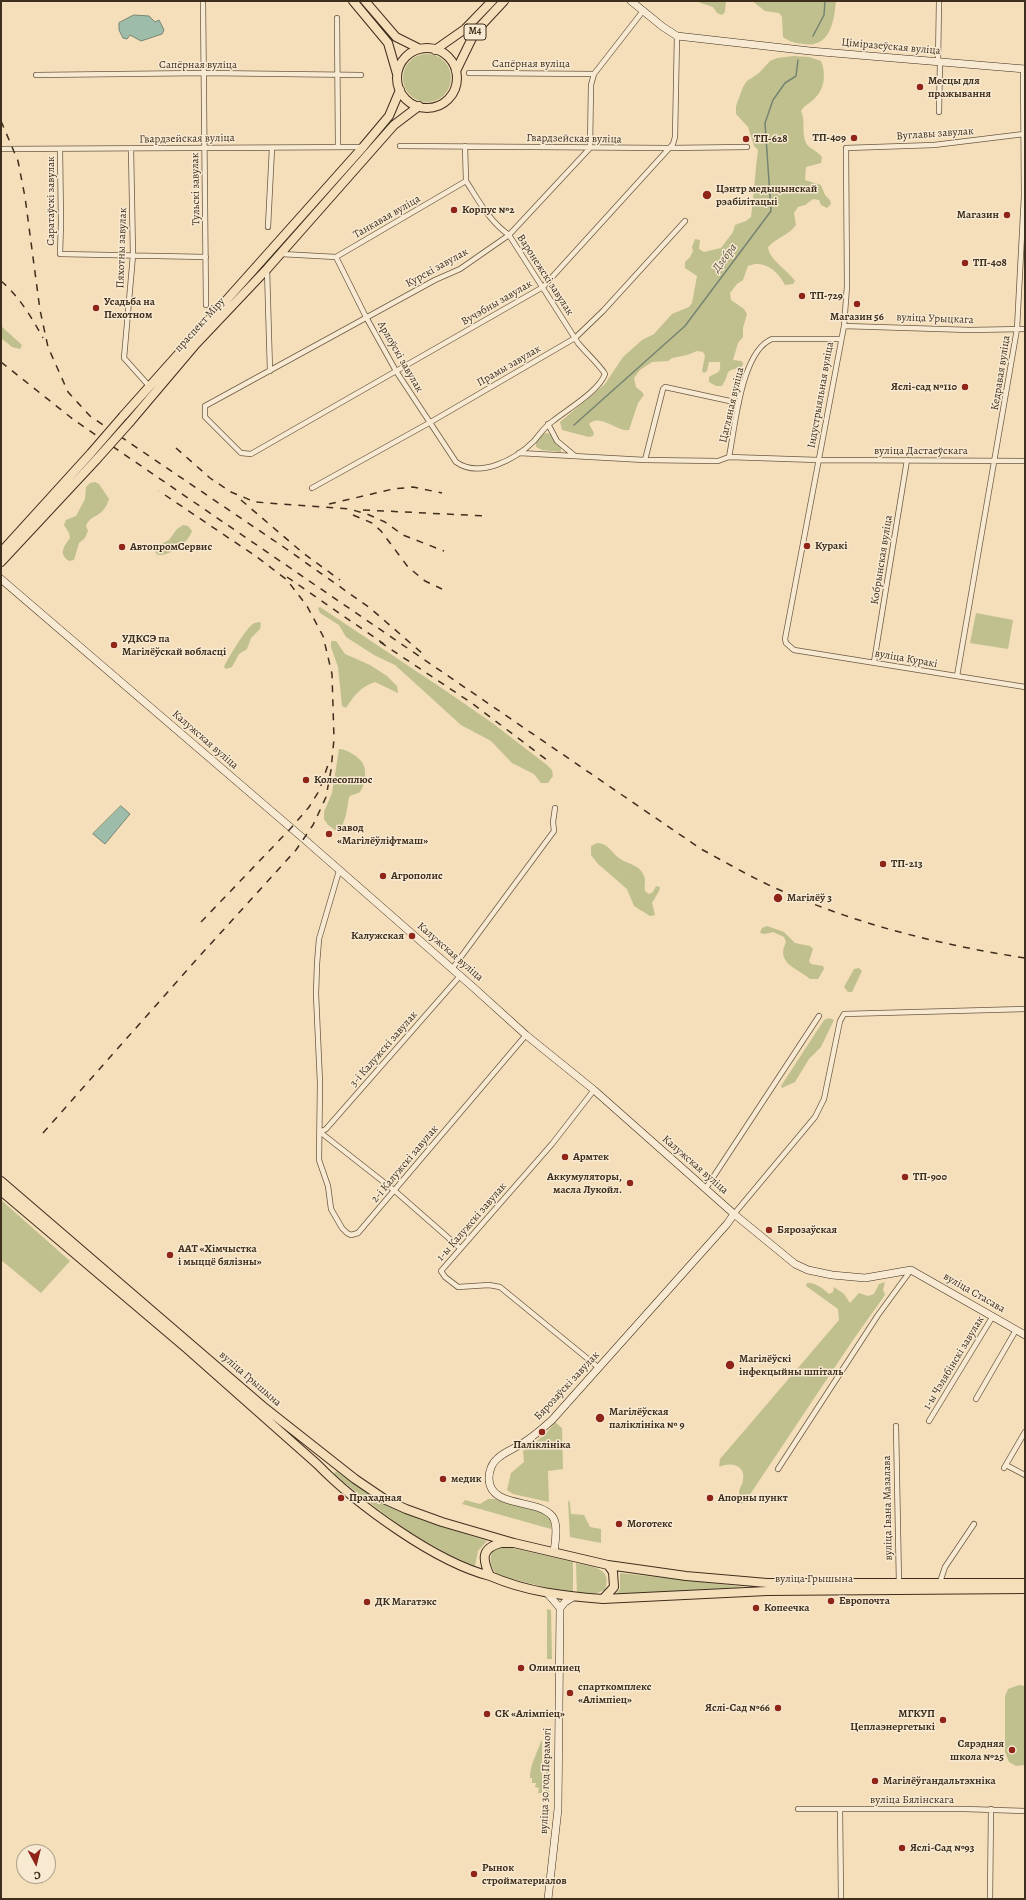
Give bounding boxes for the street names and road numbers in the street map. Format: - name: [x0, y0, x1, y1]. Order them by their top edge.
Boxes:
- road number: М4: [464, 24, 486, 40]
- street label: Ціміразеўская вуліца: [841, 36, 941, 58]
- street label: Сапёрная вуліца: [492, 57, 570, 71]
- street label: Сапёрная вуліца: [159, 58, 237, 72]
- street label: Вуглавы завулак: [896, 125, 974, 143]
- street label: Гвардзейская вуліца: [139, 132, 235, 146]
- street label: Гвардзейская вуліца: [526, 132, 622, 146]
- street label: Тульскі завулак: [189, 153, 203, 225]
- street label: Саратаўскі завулак: [44, 156, 58, 246]
- street label: Танкавая вуліца: [351, 192, 423, 242]
- street label: Пяхотны завулак: [114, 207, 130, 289]
- street label: Варонежскі завулак: [514, 232, 576, 318]
- street label: Курскі завулак: [403, 245, 471, 291]
- street label: Вучэбны завулак: [459, 277, 535, 329]
- street label: праспект Міру: [172, 295, 228, 355]
- street label: вуліца Урыцкага: [896, 311, 974, 327]
- street label: Арлоўскі завулак: [374, 319, 426, 395]
- street label: Кедравая вуліца: [989, 335, 1013, 411]
- street label: Індустрыяльная вуліца: [805, 341, 837, 449]
- street label: Прамы завулак: [475, 342, 543, 390]
- street label: Цагляная вуліца: [717, 366, 747, 444]
- street label: вуліца Дастаеўскага: [874, 444, 968, 458]
- street label: Кобрынская вуліца: [868, 514, 896, 606]
- street label: вуліца Куракі: [874, 647, 938, 671]
- street label: Калужская вуліца: [169, 708, 241, 772]
- street label: Калужская вуліца: [414, 920, 486, 984]
- street label: 3-і Калужскі завулак: [347, 1008, 421, 1090]
- street label: 2-і Калужскі завулак: [369, 1123, 441, 1205]
- street label: Калужская вуліца: [659, 1133, 731, 1197]
- street label: 1-ы Калужскі завулак: [434, 1180, 510, 1264]
- street label: вуліца Стасава: [941, 1270, 1007, 1316]
- street label: 1-ы Чэлябінскі завулак: [921, 1314, 987, 1412]
- street label: вуліца Грышына: [216, 1348, 284, 1410]
- street label: Бярозаўскі завулак: [532, 1349, 602, 1423]
- street label: вуліца Iвана Мазалава: [880, 1455, 896, 1561]
- street label: вуліца Грышына: [775, 1572, 853, 1586]
- street label: вуліца 30 год Перамогі: [538, 1728, 554, 1834]
- street label: вуліца Бялінскага: [870, 1793, 954, 1807]

